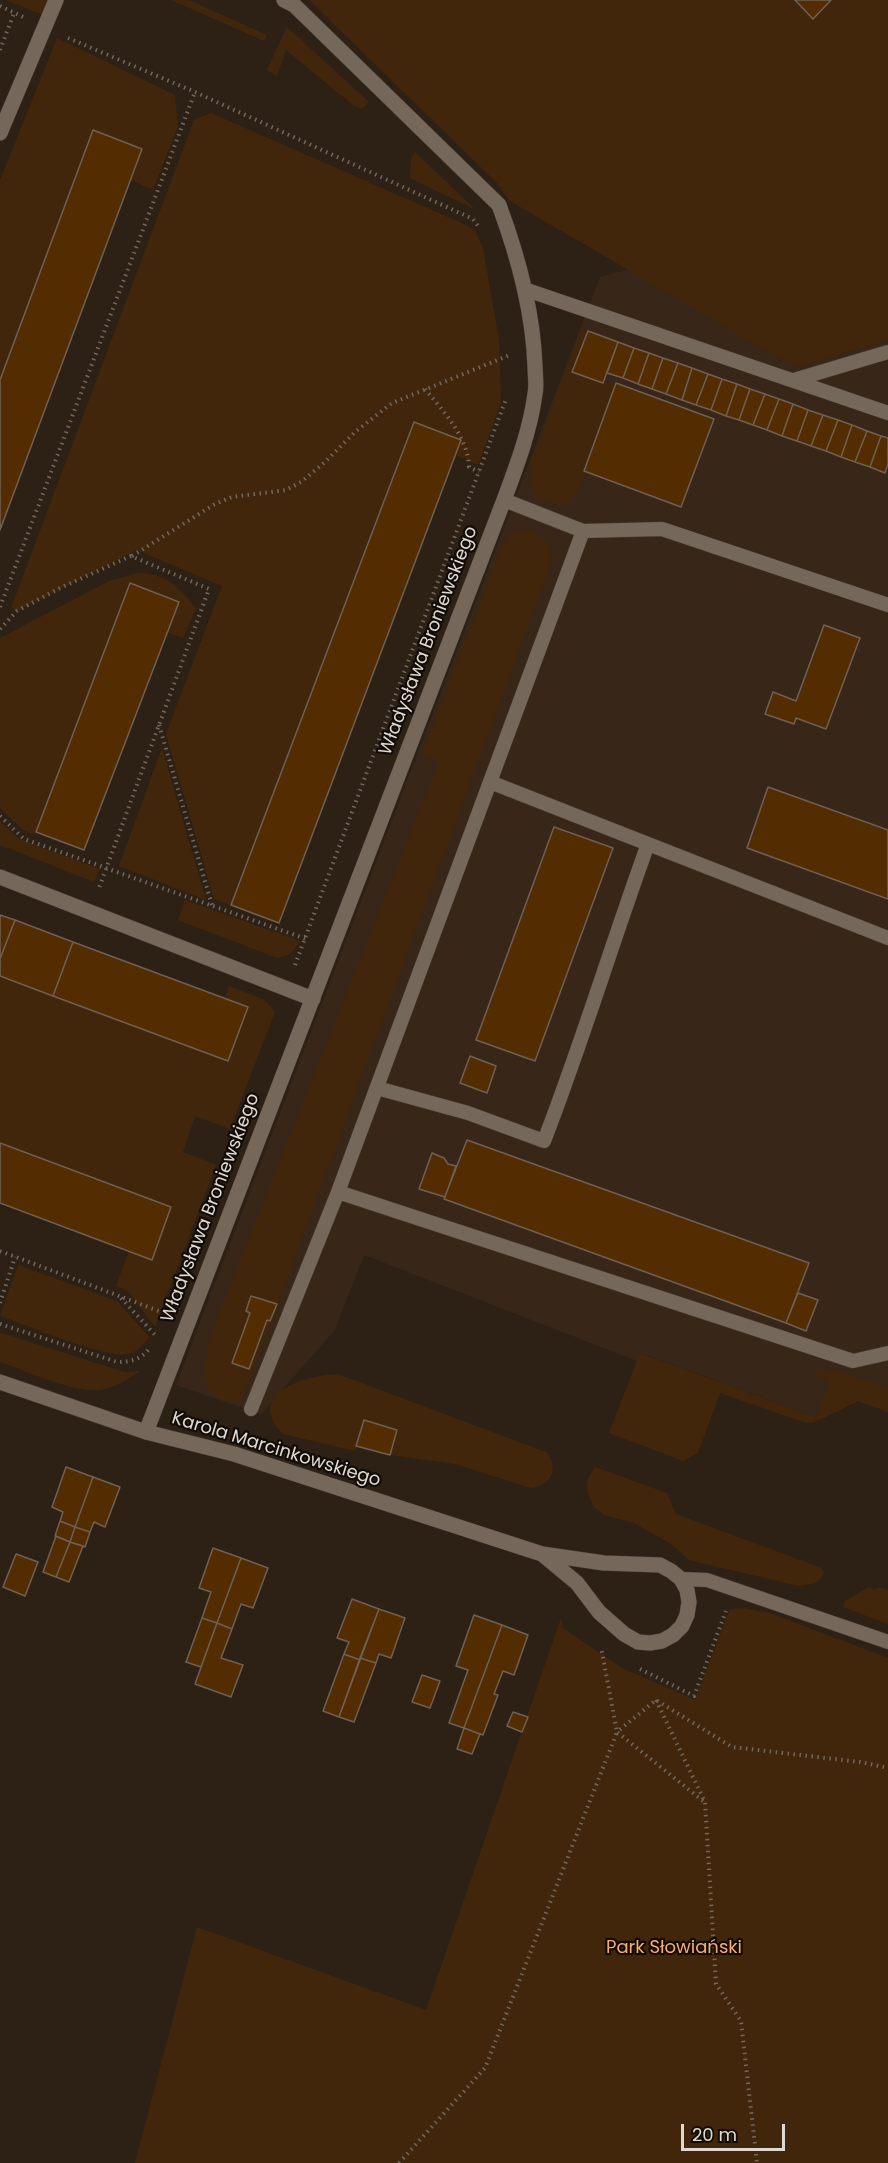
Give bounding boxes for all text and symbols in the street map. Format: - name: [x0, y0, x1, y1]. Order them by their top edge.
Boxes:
- street label: Władysława Broniewskiego: [375, 523, 483, 759]
- street label: Władysława Broniewskiego: [157, 1090, 265, 1326]
- street label: Karola Marcinkowskiego: [169, 1408, 383, 1492]
- park label: Park Słowiański: [606, 1937, 742, 1959]
- scale bar: [684, 2112, 788, 2150]
- text: 20 m: [692, 2122, 737, 2147]

